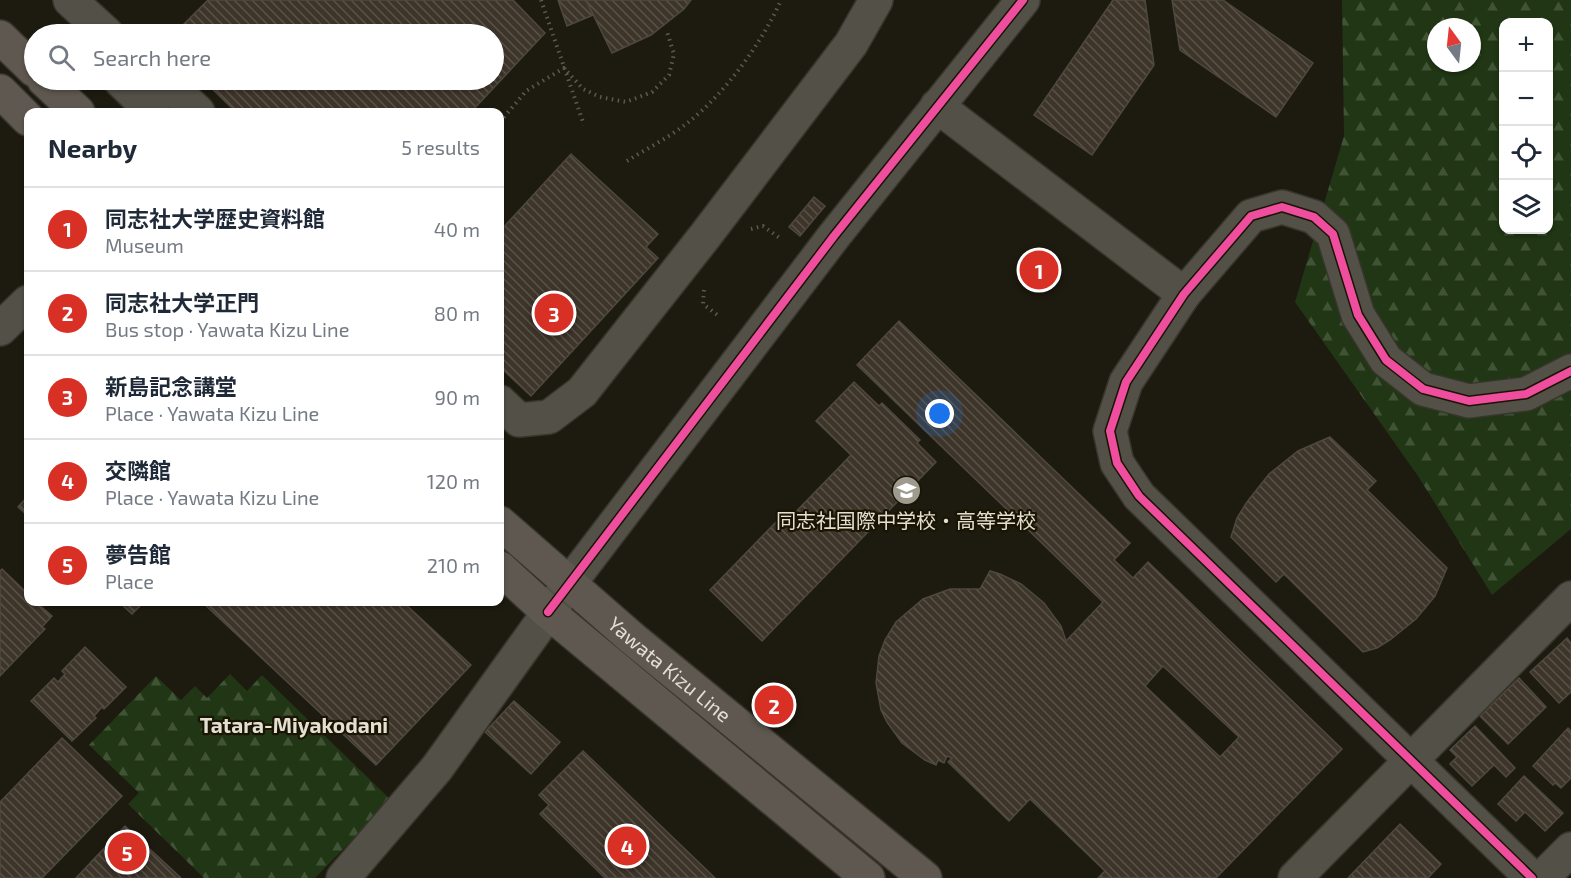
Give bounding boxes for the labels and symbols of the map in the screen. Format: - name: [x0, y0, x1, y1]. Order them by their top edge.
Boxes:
- north arrow: [1427, 18, 1481, 72]
- pin: 1: [1020, 248, 1058, 292]
- pin: 3: [534, 290, 574, 336]
- your location: [925, 399, 954, 428]
- school or university icon: 同志社国際中学校・高等学校: [890, 474, 922, 506]
- place label: 同志社国際中学校・高等学校: [776, 508, 1036, 532]
- street label: Yawata Kizu Line: [604, 611, 736, 727]
- pin: 2: [754, 682, 794, 728]
- district label: Tatara-Miyakodani: [200, 712, 388, 738]
- pin: 4: [608, 824, 646, 868]
- pin: 5: [108, 830, 146, 874]

